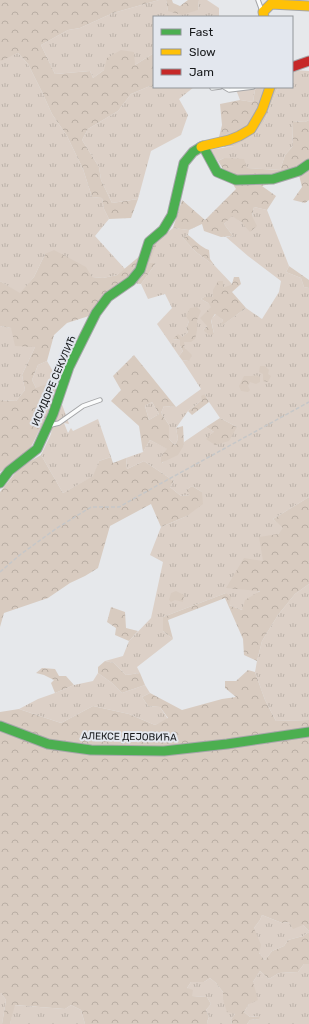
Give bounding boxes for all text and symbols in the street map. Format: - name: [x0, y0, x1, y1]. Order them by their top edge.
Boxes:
- legend: [153, 16, 293, 88]
- text: Fast: [189, 25, 213, 39]
- text: Slow: [189, 45, 216, 59]
- text: Jam: [189, 65, 214, 79]
- street label: ИСИДОРЕ СЕКУЛИЋ: [30, 334, 78, 428]
- street label: АЛЕКСЕ ДЕЈОВИЋА: [81, 730, 177, 744]

